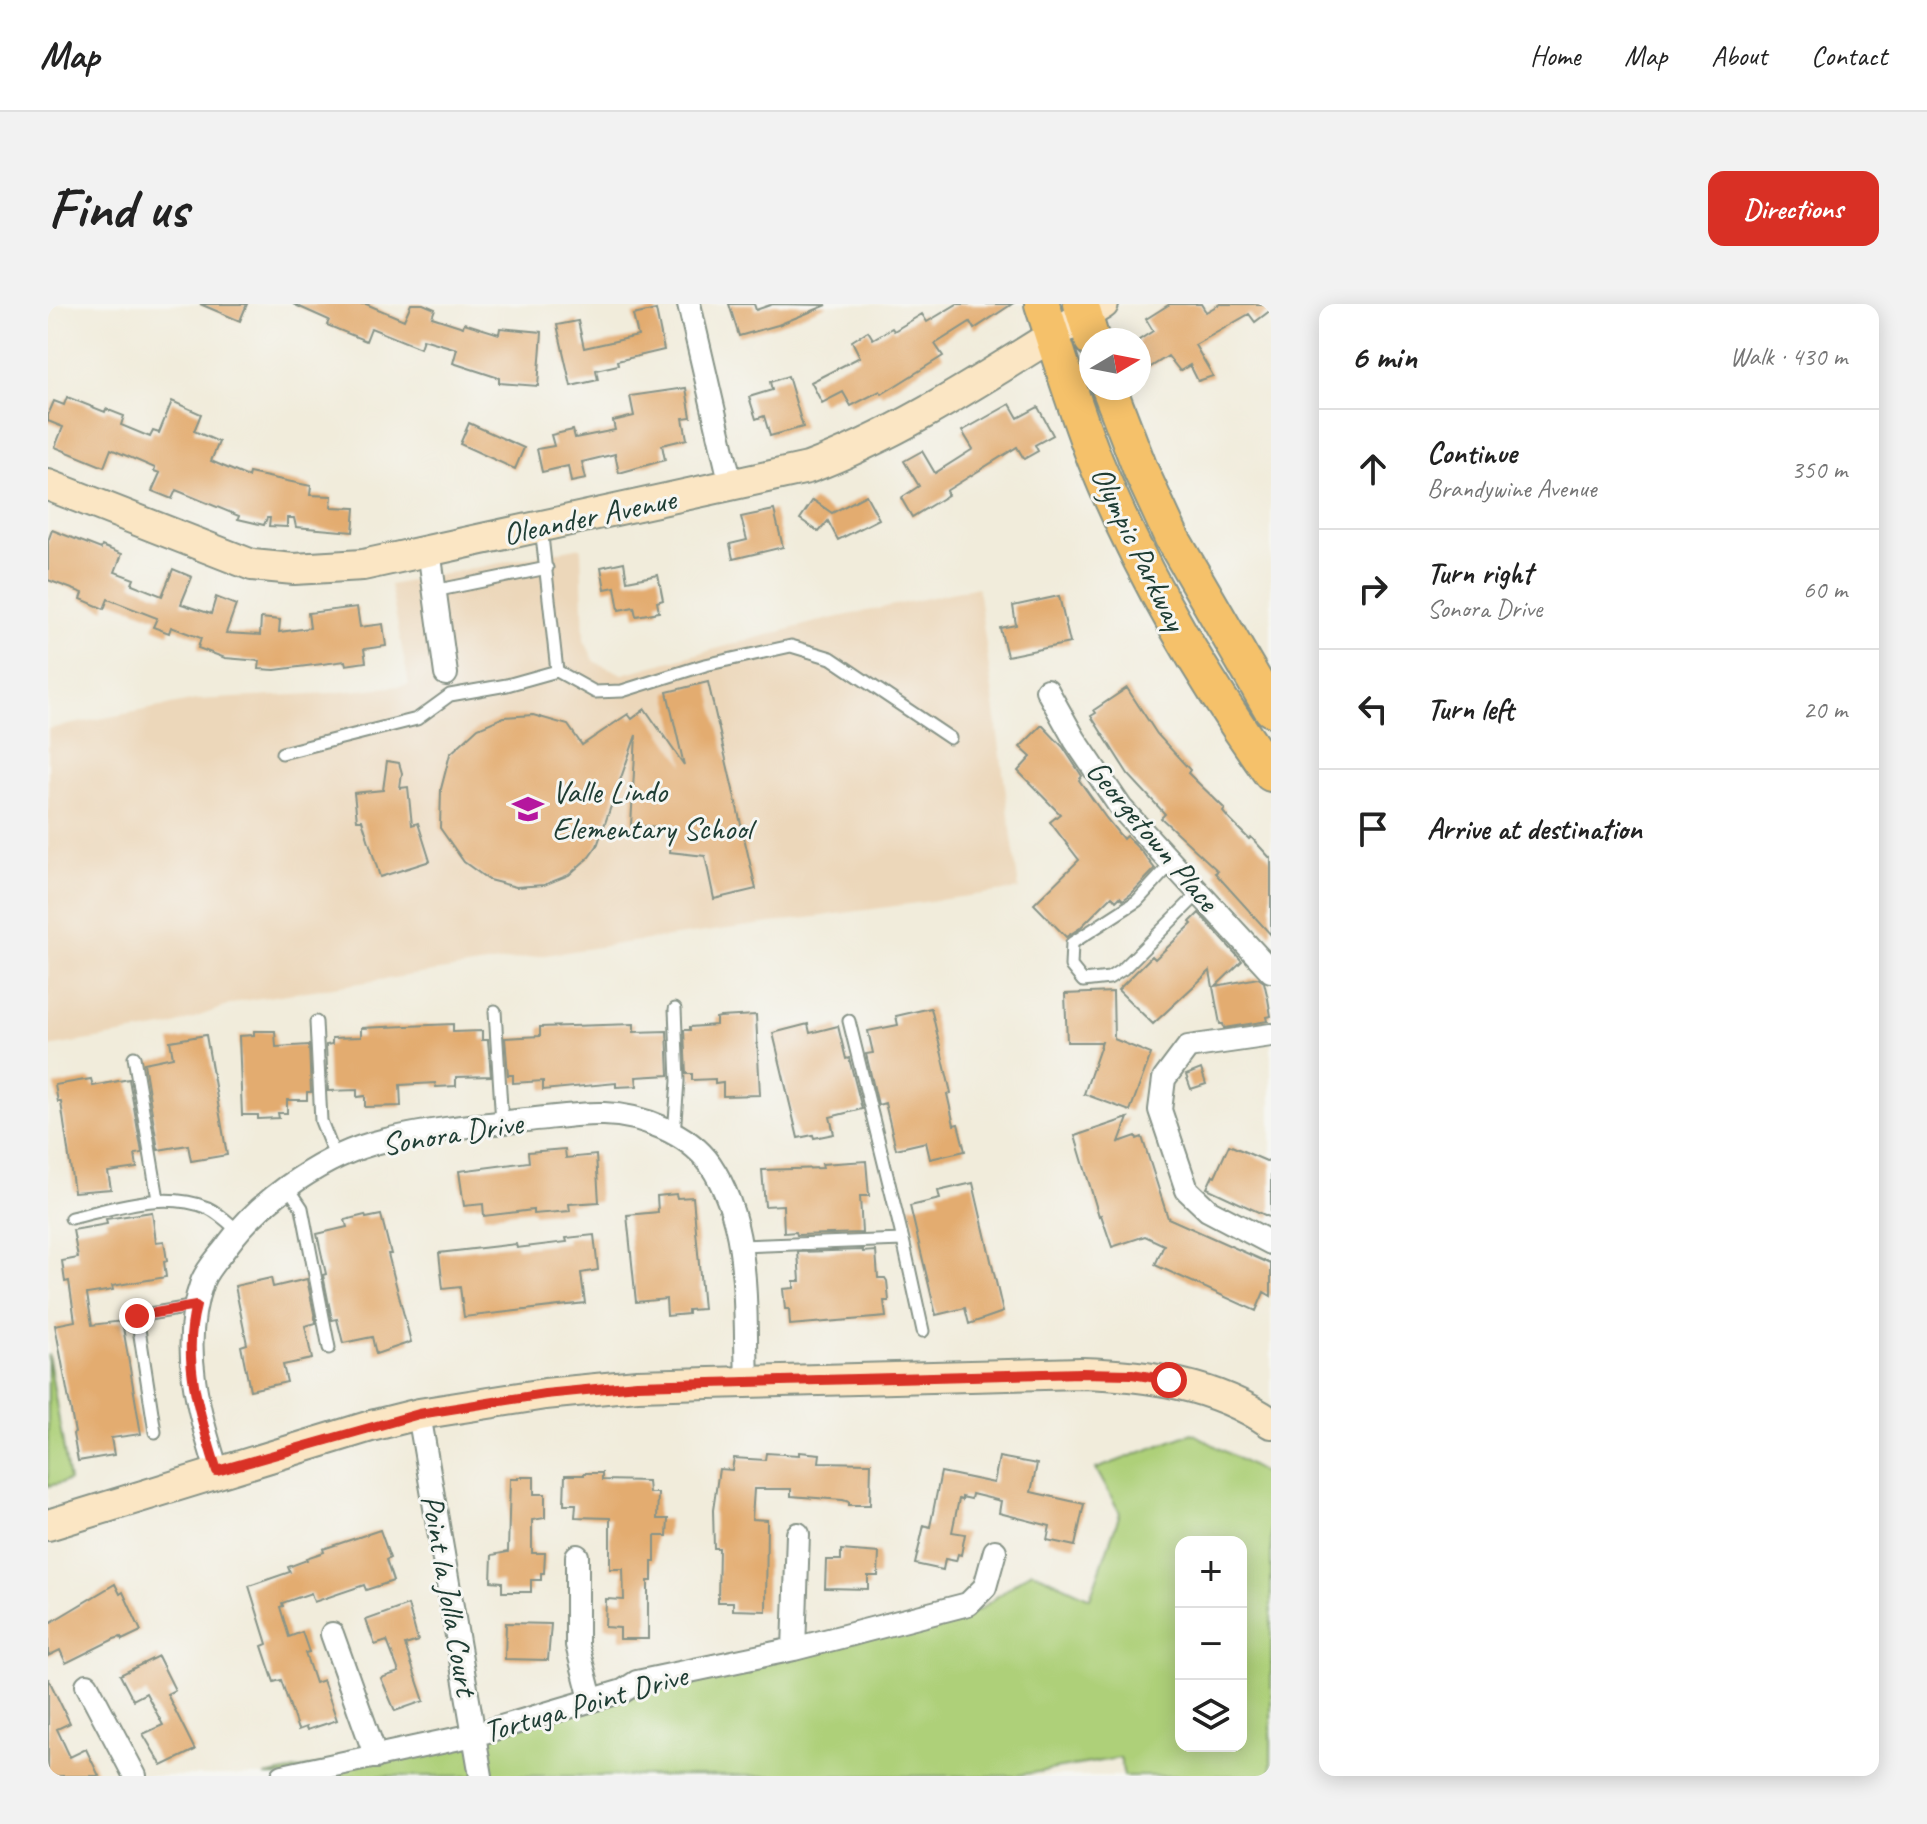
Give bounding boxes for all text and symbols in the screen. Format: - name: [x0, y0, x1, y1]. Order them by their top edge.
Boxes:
- text: Map: [40, 32, 99, 79]
- text: Home: [1530, 38, 1580, 73]
- text: Map: [1624, 38, 1667, 73]
- text: About: [1711, 38, 1767, 73]
- text: Contact: [1811, 38, 1887, 73]
- button: Directions: [1708, 171, 1879, 246]
- text: Find us: [48, 173, 188, 244]
- north arrow: [1079, 328, 1151, 400]
- text: 6 min: [1351, 335, 1417, 378]
- text: Walk · 430 m: [1730, 340, 1847, 373]
- text: Continue: [1427, 434, 1517, 472]
- icon: ahead: [1351, 447, 1395, 491]
- text: 350 m: [1791, 453, 1847, 486]
- street label: Olympic Parkway: [1081, 459, 1197, 640]
- text: Brandywine Avenue: [1427, 472, 1596, 505]
- street label: Oleander Avenue: [499, 478, 682, 555]
- text: Turn right: [1427, 554, 1532, 592]
- icon: right: [1351, 567, 1395, 611]
- text: 60 m: [1803, 573, 1847, 606]
- text: Sonora Drive: [1427, 592, 1542, 625]
- icon: left: [1351, 687, 1395, 731]
- text: Turn left: [1427, 690, 1514, 728]
- text: 20 m: [1803, 693, 1847, 726]
- street label: Georgetown Place: [1077, 751, 1230, 922]
- place label: Valle Lindo Elementary School: [552, 771, 757, 849]
- school or university icon: Valle Lindo Elementary School: [511, 792, 545, 826]
- icon: arrive: [1351, 807, 1395, 851]
- text: Arrive at destination: [1427, 810, 1642, 848]
- street label: Sonora Drive: [379, 1102, 528, 1165]
- route end: [119, 1298, 155, 1334]
- route start: [1151, 1362, 1187, 1398]
- street label: Point la Jolla Court: [412, 1492, 488, 1702]
- map controls: [1175, 1536, 1247, 1752]
- button: +: [1175, 1536, 1247, 1608]
- button: −: [1175, 1608, 1247, 1680]
- street label: Tortuga Point Drive: [478, 1654, 694, 1752]
- button: layers: [1175, 1680, 1247, 1752]

